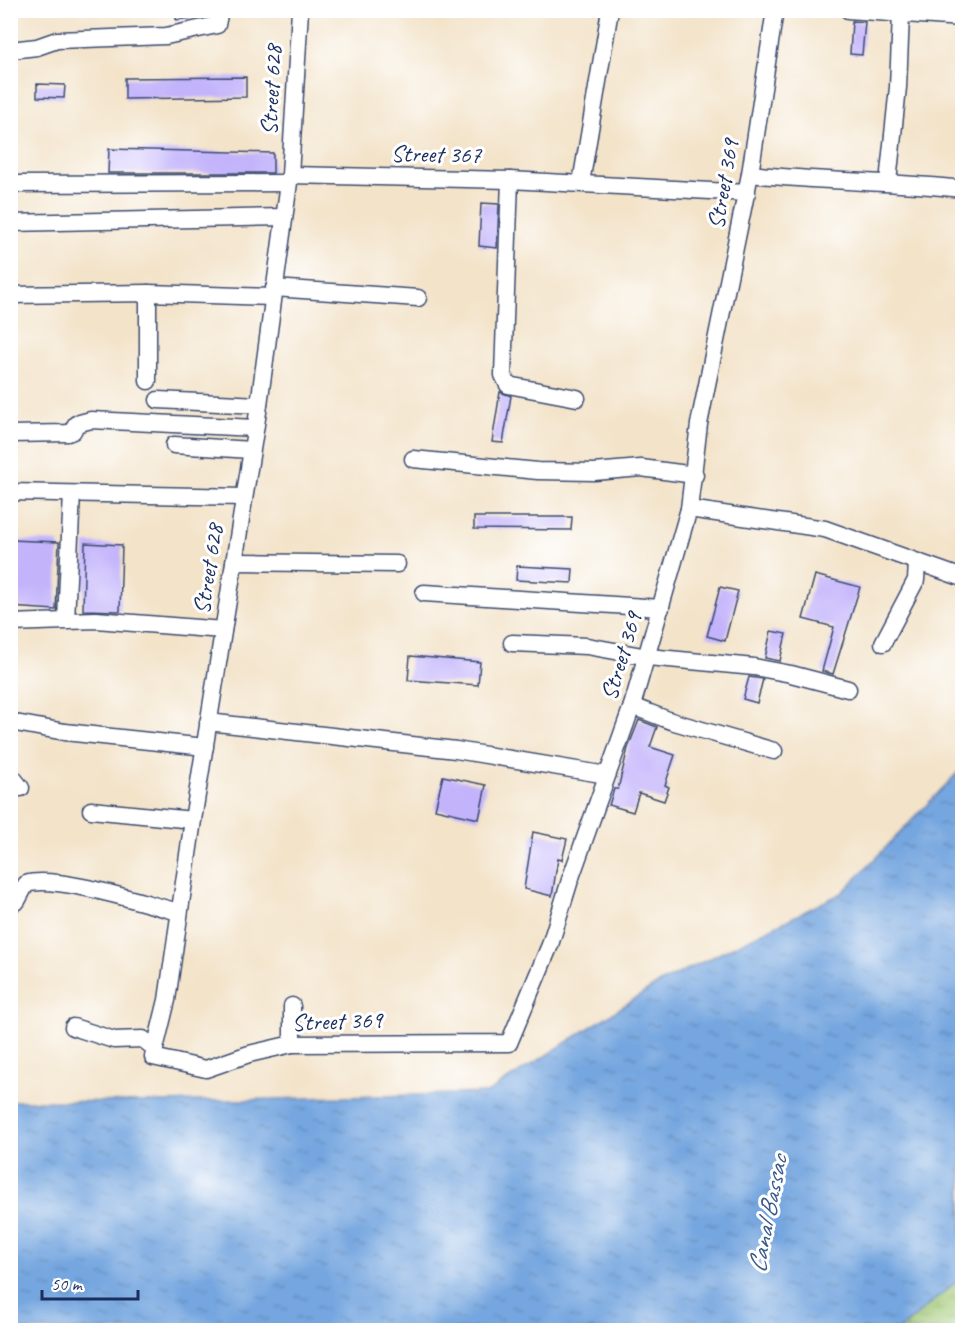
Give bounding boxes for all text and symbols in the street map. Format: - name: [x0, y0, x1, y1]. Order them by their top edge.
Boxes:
- street label: Street 628: [254, 42, 288, 136]
- street label: Street 369: [700, 135, 746, 231]
- street label: Street 367: [391, 138, 483, 170]
- street label: Street 628: [186, 520, 230, 616]
- street label: Street 369: [593, 606, 649, 704]
- street label: Street 369: [291, 1004, 385, 1038]
- water label: Canal Bassac: [740, 1150, 796, 1275]
- scale bar: [42, 1263, 138, 1301]
- text: 50 m: [51, 1273, 84, 1295]

